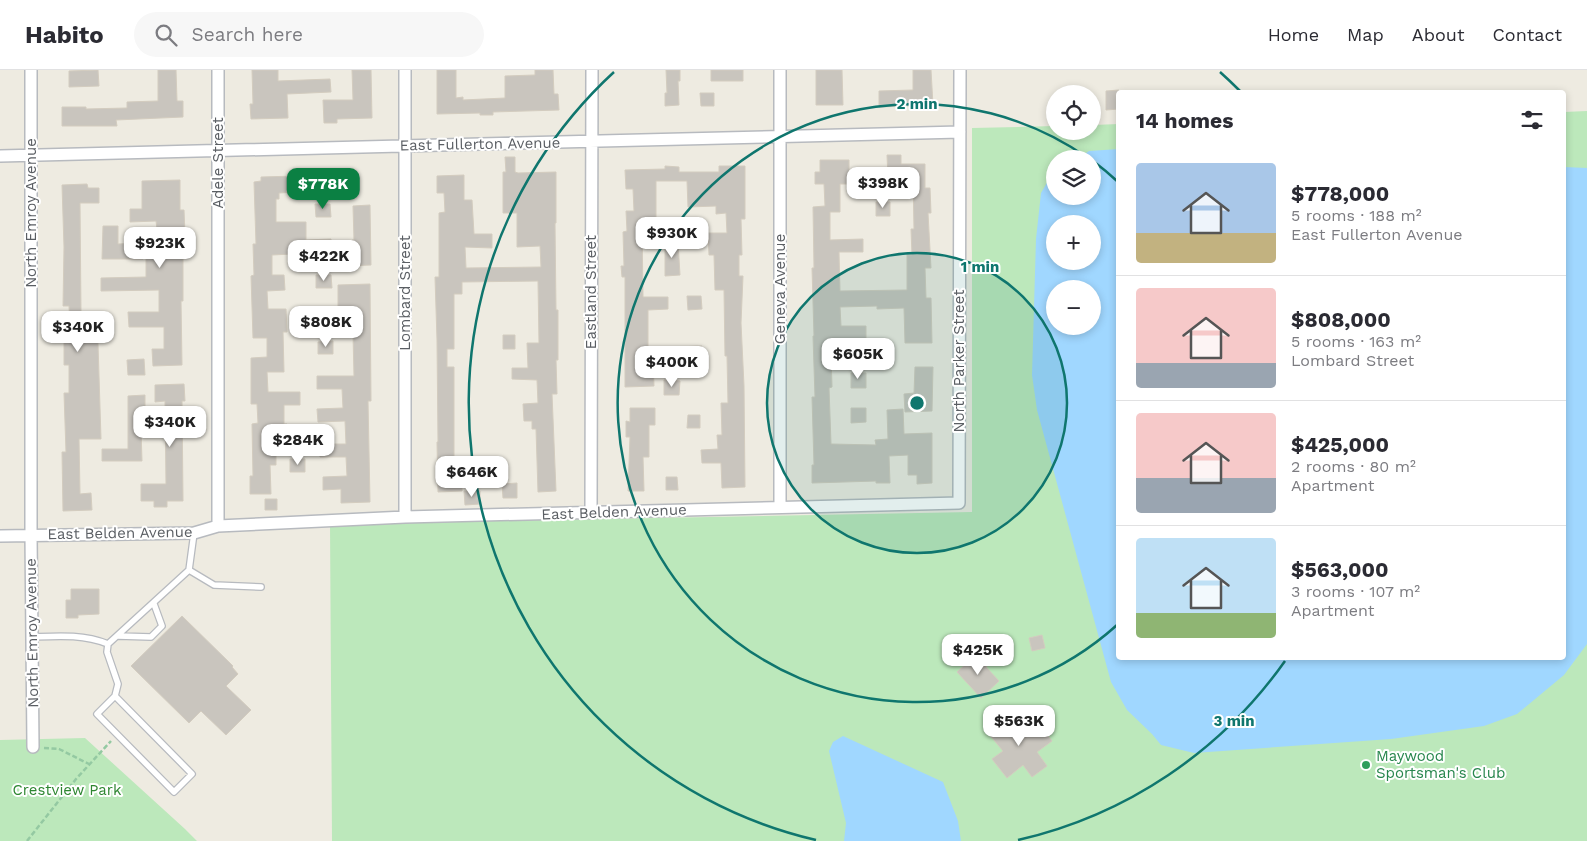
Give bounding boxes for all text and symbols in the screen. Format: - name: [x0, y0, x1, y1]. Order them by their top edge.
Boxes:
- search box: [134, 12, 484, 57]
- text: Habito: [25, 21, 104, 49]
- icon: search: [152, 21, 180, 49]
- text: Search here: [192, 23, 303, 46]
- text: Home: [1268, 24, 1319, 45]
- text: Map: [1347, 24, 1384, 45]
- text: About: [1412, 24, 1464, 45]
- text: Contact: [1492, 24, 1562, 45]
- map controls: [1046, 85, 1101, 335]
- button: locate: [1046, 85, 1101, 140]
- text: 2 min: [896, 95, 938, 113]
- icon: filters: [1518, 106, 1546, 134]
- text: 14 homes: [1136, 108, 1233, 133]
- street label: Adele Street: [209, 117, 227, 209]
- street label: East Fullerton Avenue: [399, 134, 561, 154]
- street label: North Emroy Avenue: [22, 138, 40, 288]
- button: layers: [1046, 150, 1101, 205]
- pin: $398K: [848, 166, 918, 209]
- pin: $778K: [288, 168, 358, 210]
- text: $398K: [858, 173, 908, 192]
- text: $778K: [298, 174, 348, 193]
- text: $778,000: [1291, 181, 1389, 206]
- icon: home: [1176, 183, 1236, 243]
- text: 5 rooms · 188 m²: [1291, 206, 1422, 225]
- button: +: [1046, 215, 1101, 270]
- pin: $930K: [637, 216, 707, 259]
- text: $930K: [647, 223, 697, 242]
- text: East Fullerton Avenue: [1291, 225, 1463, 244]
- pin: $923K: [125, 226, 195, 269]
- text: $923K: [135, 233, 185, 252]
- street label: Eastland Street: [582, 234, 600, 349]
- street label: Geneva Avenue: [771, 234, 789, 344]
- street label: Lombard Street: [396, 235, 414, 351]
- pin: $422K: [289, 240, 359, 282]
- text: $422K: [299, 246, 349, 265]
- text: 1 min: [961, 258, 999, 276]
- button: −: [1046, 280, 1101, 335]
- street label: North Parker Street: [950, 289, 968, 432]
- pin: $808K: [291, 306, 361, 348]
- text: $808,000: [1291, 307, 1391, 332]
- icon: home: [1176, 308, 1236, 368]
- pin: $340K: [43, 310, 113, 353]
- text: $808K: [300, 312, 352, 331]
- text: $340K: [52, 317, 104, 336]
- text: 5 rooms · 163 m²: [1291, 332, 1421, 351]
- pin: $605K: [823, 338, 893, 380]
- text: $605K: [833, 344, 883, 363]
- pin: $400K: [637, 346, 707, 388]
- text: Lombard Street: [1291, 351, 1414, 370]
- text: $400K: [646, 352, 698, 371]
- centre of rings: [908, 394, 926, 412]
- pin: $340K: [135, 406, 205, 448]
- text: $340K: [144, 412, 196, 431]
- pin: $284K: [263, 424, 333, 466]
- text: $284K: [272, 430, 324, 449]
- text: $425,000: [1291, 432, 1389, 457]
- icon: home: [1176, 433, 1236, 493]
- pin: $646K: [437, 456, 507, 498]
- text: 2 rooms · 80 m²: [1291, 457, 1416, 476]
- text: $646K: [446, 462, 498, 481]
- text: Apartment: [1291, 476, 1374, 495]
- street label: East Belden Avenue: [541, 500, 687, 524]
- street label: East Belden Avenue: [47, 523, 193, 543]
- text: $563,000: [1291, 557, 1389, 582]
- street label: North Emroy Avenue: [22, 558, 42, 708]
- icon: home: [1176, 558, 1236, 618]
- text: 3 rooms · 107 m²: [1291, 582, 1420, 601]
- text: Apartment: [1291, 601, 1374, 620]
- pin: $425K: [943, 634, 1013, 676]
- text: $425K: [953, 640, 1003, 659]
- pin: $563K: [984, 704, 1054, 747]
- text: $563K: [994, 711, 1044, 730]
- text: 3 min: [1214, 712, 1254, 730]
- place label: Maywood Sportsman's Club: [1376, 747, 1505, 782]
- marker: Maywood Sportsman's Club: [1360, 759, 1372, 771]
- park label: Crestview Park: [13, 781, 122, 799]

